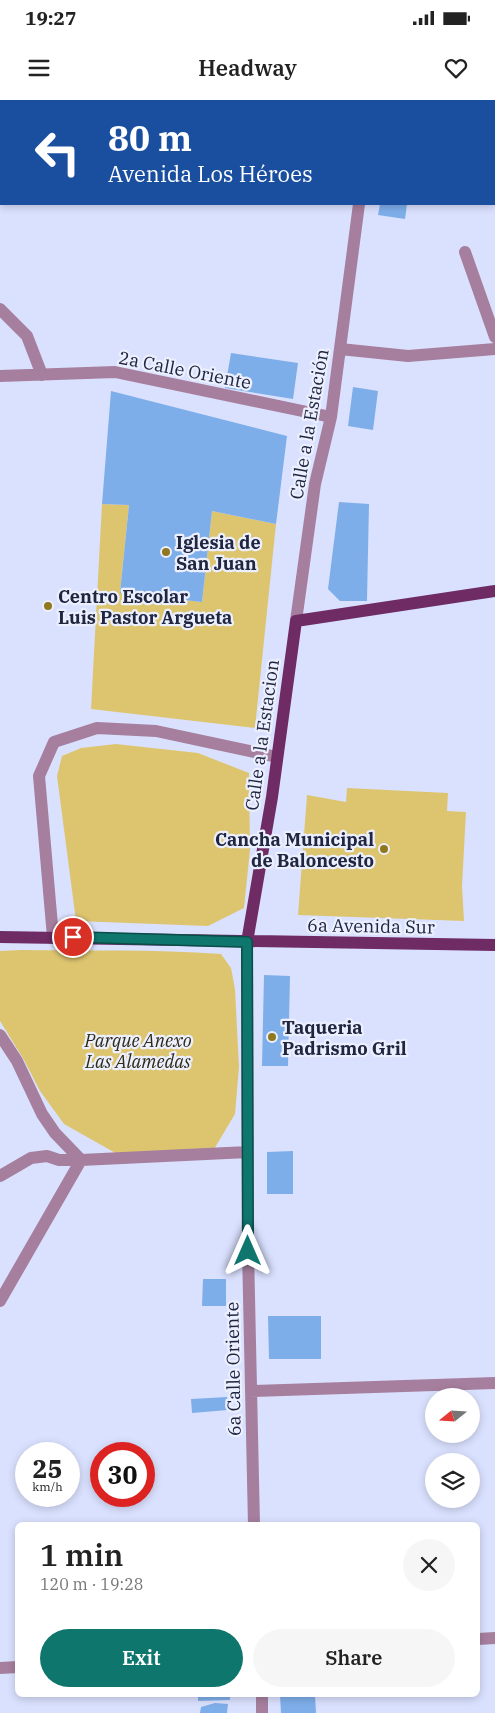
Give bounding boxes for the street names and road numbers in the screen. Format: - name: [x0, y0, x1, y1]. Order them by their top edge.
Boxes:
- street label: 2a Calle Oriente: [117, 346, 253, 394]
- street label: Calle a la Estación: [284, 347, 334, 501]
- street label: Calle a la Estacion: [240, 658, 284, 812]
- street label: 6a Avenida Sur: [307, 913, 435, 939]
- street label: 6a Calle Oriente: [220, 1302, 246, 1436]

